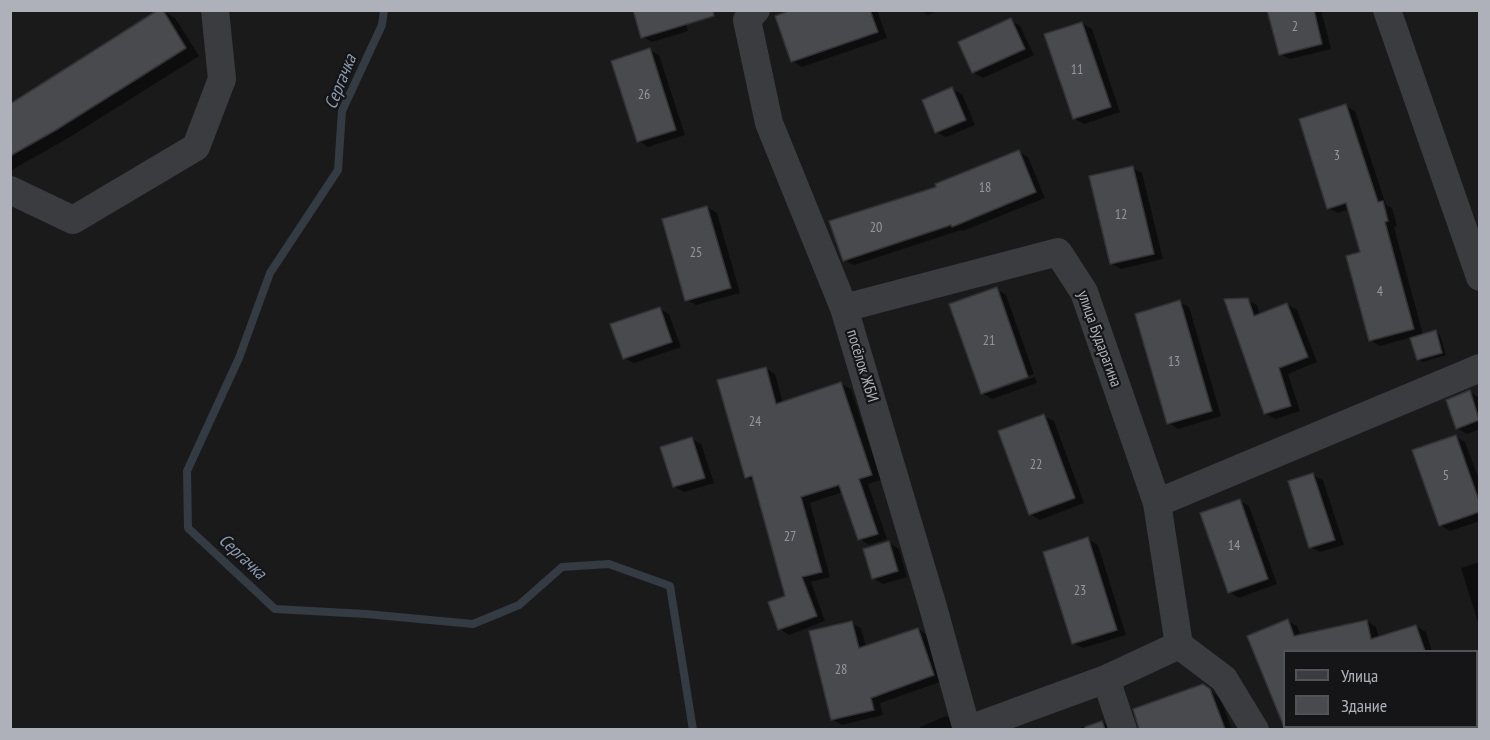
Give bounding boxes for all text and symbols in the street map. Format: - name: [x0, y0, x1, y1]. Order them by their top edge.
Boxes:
- house number: 2: [1292, 19, 1298, 35]
- water label: Сергачка: [320, 52, 362, 112]
- house number: 11: [1071, 62, 1083, 78]
- house number: 26: [638, 87, 650, 103]
- house number: 3: [1334, 148, 1340, 164]
- house number: 18: [979, 180, 991, 196]
- house number: 12: [1115, 207, 1127, 223]
- house number: 20: [870, 220, 882, 236]
- house number: 25: [690, 245, 702, 261]
- house number: 4: [1377, 284, 1383, 300]
- street label: улица Бударагина: [1073, 288, 1125, 390]
- street label: посёлок ЖБИ: [842, 327, 882, 405]
- house number: 21: [983, 333, 995, 349]
- house number: 13: [1168, 354, 1180, 370]
- house number: 24: [749, 414, 761, 430]
- house number: 22: [1030, 457, 1042, 473]
- house number: 5: [1443, 468, 1449, 484]
- house number: 27: [784, 529, 796, 545]
- water label: Сергачка: [214, 530, 270, 584]
- house number: 14: [1228, 538, 1240, 554]
- house number: 23: [1074, 583, 1086, 599]
- legend: [1283, 650, 1478, 728]
- house number: 28: [835, 662, 847, 678]
- text: Улица: [1341, 664, 1378, 687]
- text: Здание: [1341, 694, 1387, 717]

